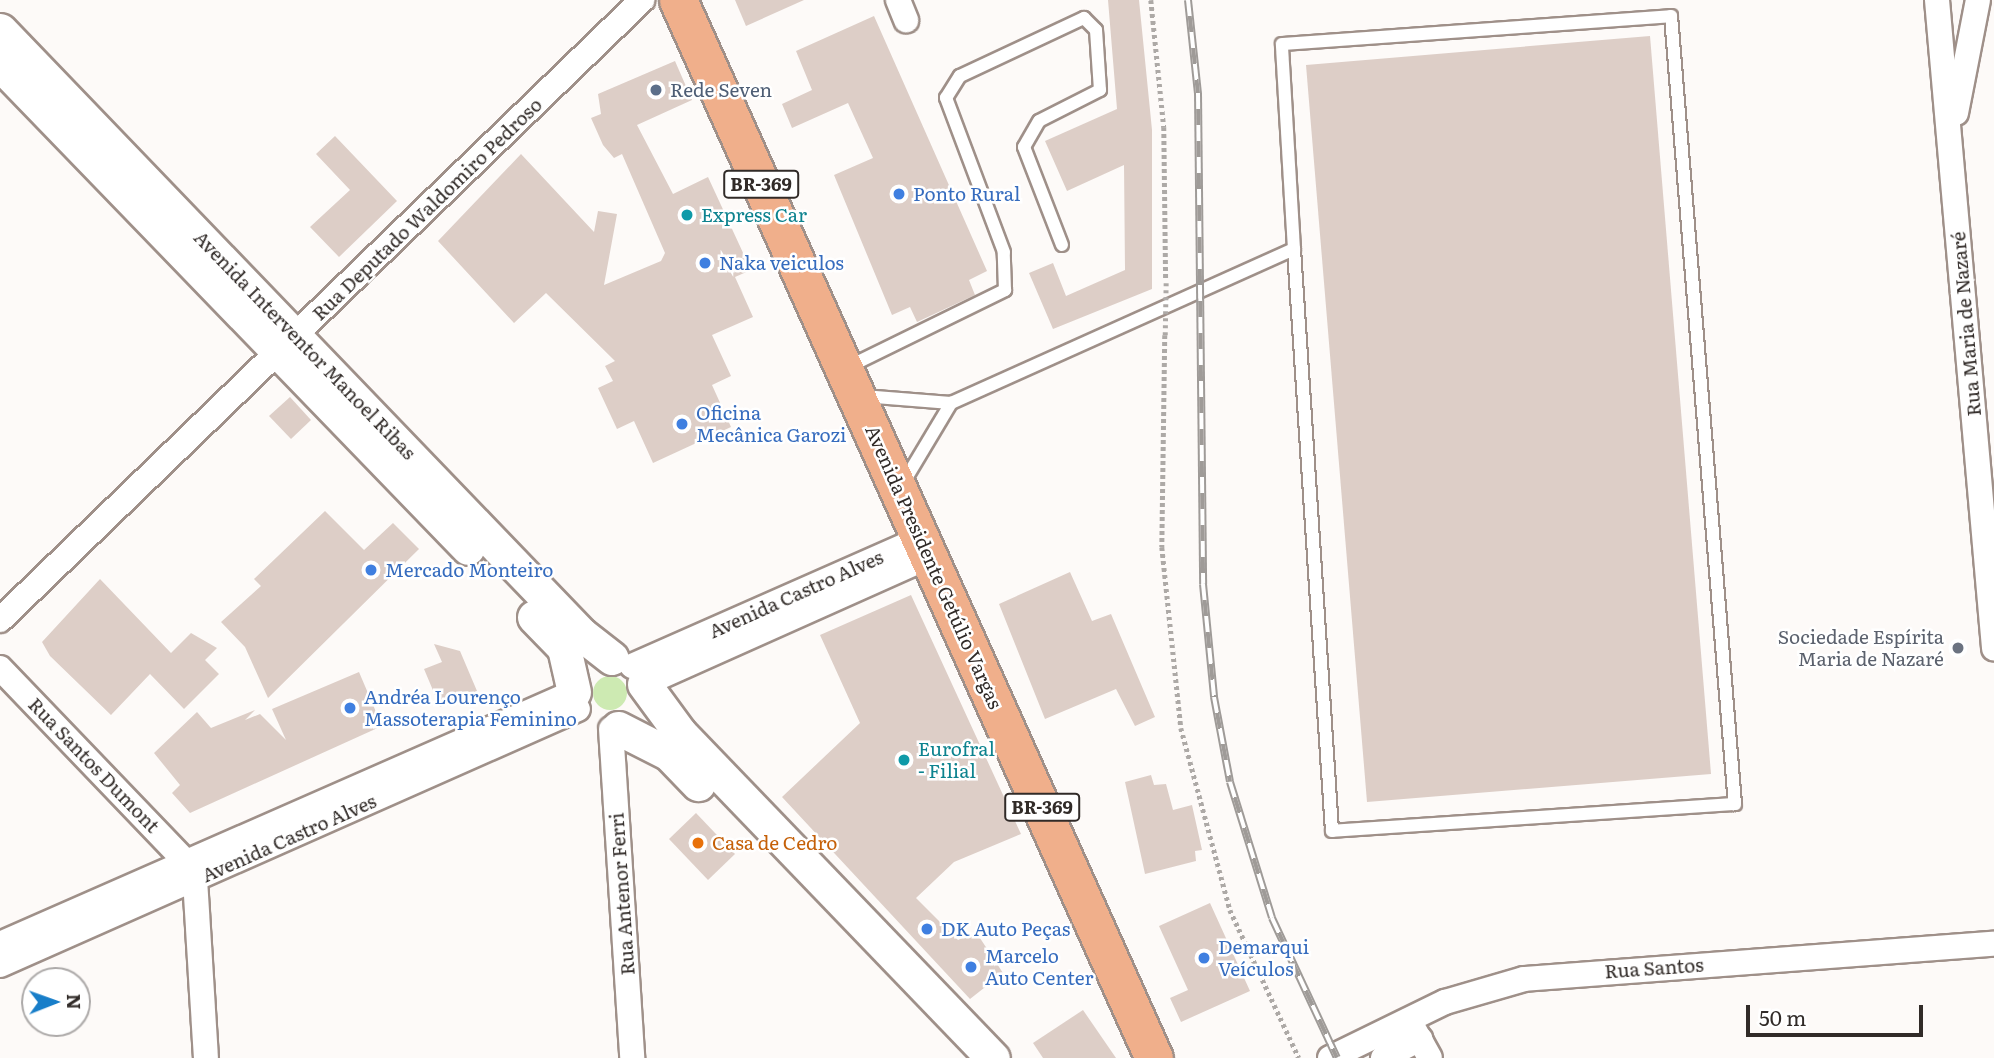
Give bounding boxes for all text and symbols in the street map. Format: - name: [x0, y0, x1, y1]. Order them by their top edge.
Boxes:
- place label: Rede Seven: [670, 79, 772, 101]
- marker: Rede Seven: [648, 82, 664, 98]
- street label: Rua Deputado Waldomiro Pedroso: [307, 93, 547, 325]
- road number: BR-369: [722, 169, 800, 198]
- place label: Ponto Rural: [913, 183, 1020, 205]
- marker: Ponto Rural: [891, 186, 907, 202]
- place label: Express Car: [701, 204, 807, 226]
- marker: Express Car: [679, 207, 695, 223]
- street label: Avenida Interventor Manoel Ribas: [189, 226, 421, 464]
- street label: Rua Maria de Nazaré: [1947, 231, 1985, 417]
- place label: Naka veiculos: [719, 252, 844, 274]
- marker: Naka veiculos: [697, 255, 713, 271]
- place label: Oficina Mecânica Garozi: [696, 402, 846, 446]
- marker: Oficina Mecânica Garozi: [674, 416, 690, 432]
- street label: Avenida Presidente Getúlio Vargas: [861, 422, 1007, 712]
- street label: Avenida Castro Alves: [705, 545, 887, 643]
- place label: Mercado Monteiro: [385, 559, 553, 581]
- marker: Mercado Monteiro: [363, 562, 379, 578]
- place label: Sociedade Espírita Maria de Nazaré: [1778, 626, 1944, 670]
- marker: Sociedade Espírita Maria de Nazaré: [1950, 640, 1966, 656]
- place label: Andréa Lourenço Massoterapia Feminino: [364, 686, 577, 730]
- street label: Rua Santos Dumont: [24, 693, 164, 837]
- marker: Andréa Lourenço Massoterapia Feminino: [342, 700, 358, 716]
- place label: Eurofral - Filial: [918, 738, 995, 782]
- marker: Eurofral - Filial: [896, 752, 912, 768]
- street label: Avenida Castro Alves: [198, 789, 380, 887]
- road number: BR-369: [1004, 792, 1080, 822]
- street label: Rua Antenor Ferri: [605, 812, 639, 976]
- place label: Casa de Cedro: [712, 832, 837, 854]
- marker: Casa de Cedro: [690, 835, 706, 851]
- place label: DK Auto Peças: [941, 918, 1070, 940]
- marker: DK Auto Peças: [919, 921, 935, 937]
- place label: Demarqui Veículos: [1218, 936, 1309, 980]
- place label: Marcelo Auto Center: [985, 945, 1093, 989]
- marker: Demarqui Veículos: [1196, 950, 1212, 966]
- street label: Rua Santos: [1604, 953, 1704, 983]
- marker: Marcelo Auto Center: [963, 959, 979, 975]
- north arrow: [21, 967, 91, 1037]
- scale bar: [1749, 992, 1926, 1036]
- text: N: [61, 993, 89, 1010]
- text: 50 m: [1759, 1001, 1806, 1032]

